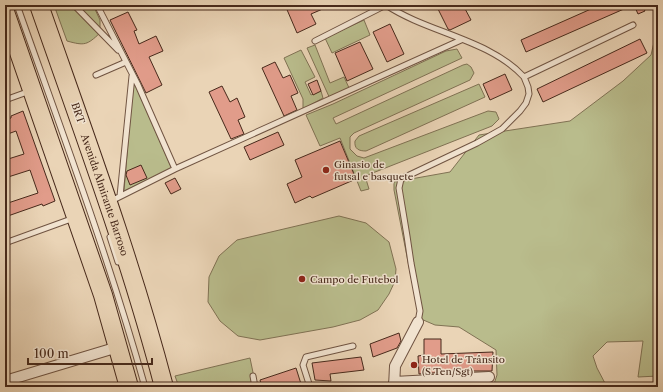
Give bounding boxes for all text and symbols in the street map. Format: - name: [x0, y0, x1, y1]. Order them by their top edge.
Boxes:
- street label: BRT: [68, 101, 88, 126]
- street label: Avenida Almirante Barroso: [78, 131, 132, 257]
- place label: Ginasio de futsal e basquete: [334, 158, 414, 183]
- marker: Ginasio de futsal e basquete: [321, 165, 331, 175]
- place label: Campo de Futebol: [310, 273, 399, 286]
- marker: Campo de Futebol: [297, 274, 307, 284]
- scale bar: [28, 340, 152, 366]
- text: 100 m: [34, 346, 69, 361]
- place label: Hotel de Trânsito (S Ten/Sgt): [422, 353, 505, 378]
- marker: Hotel de Trânsito (S Ten/Sgt): [409, 360, 419, 370]

